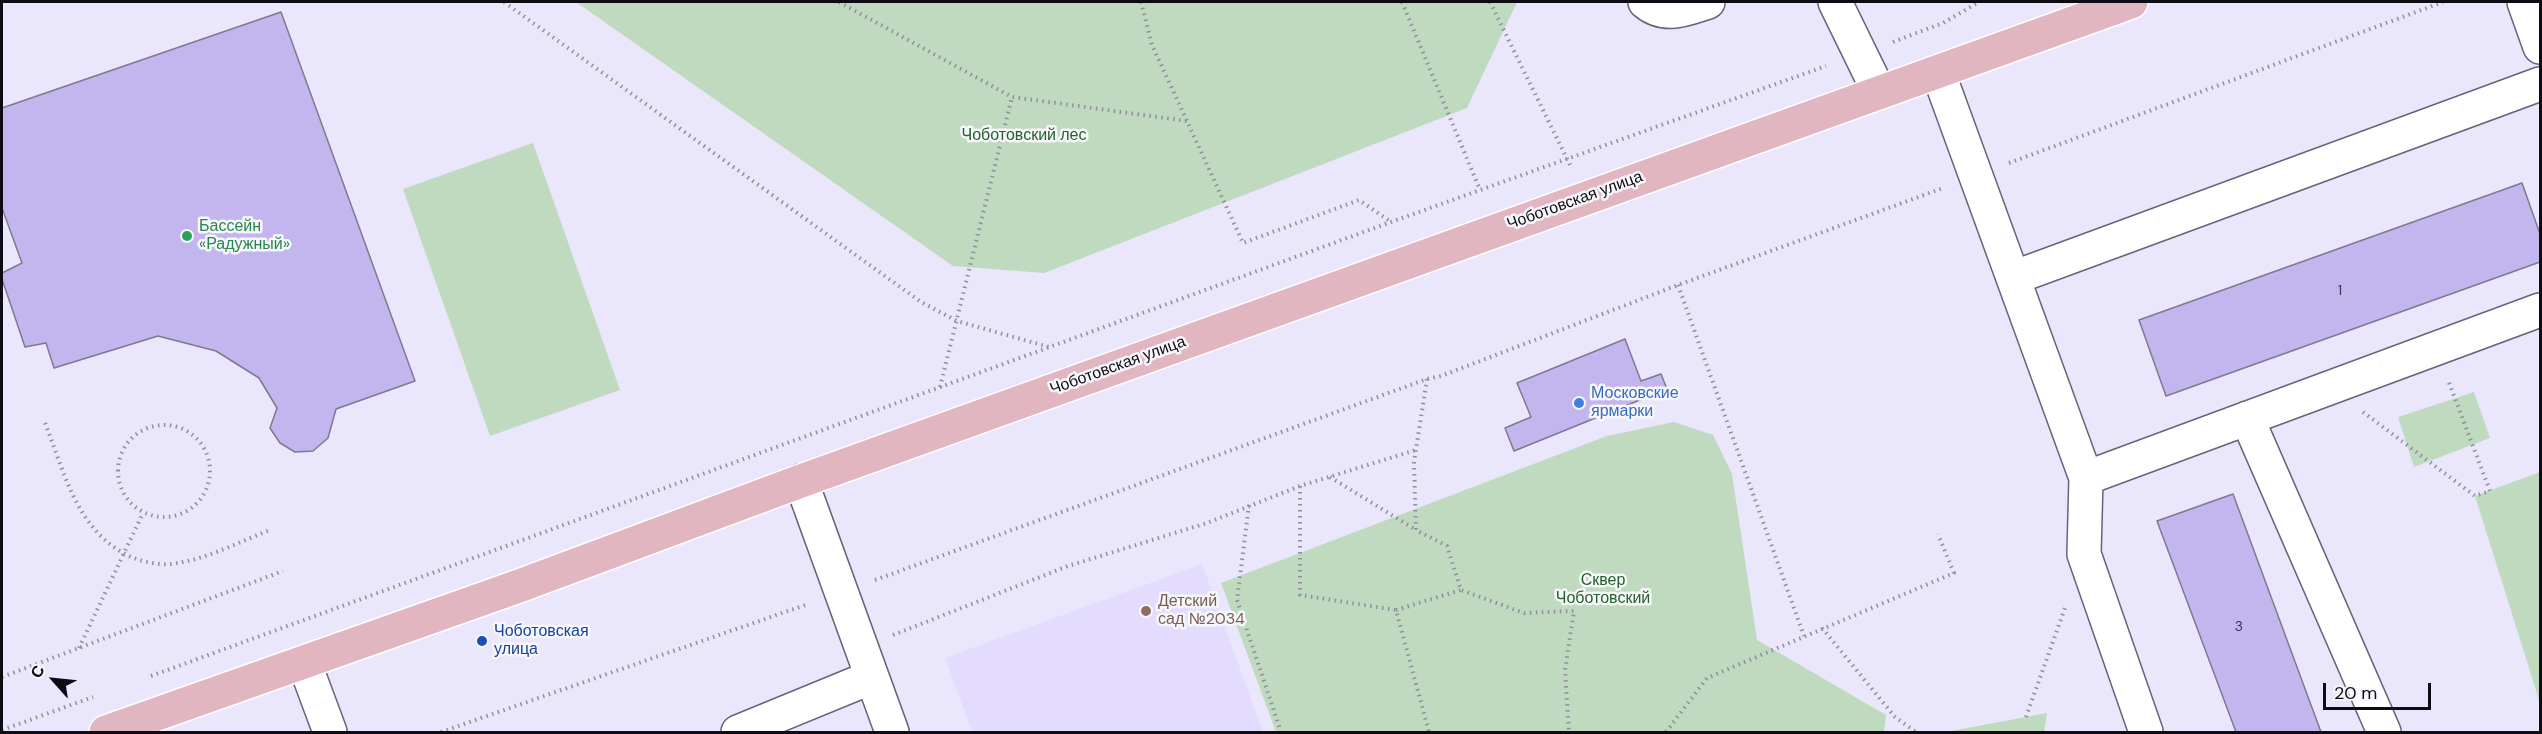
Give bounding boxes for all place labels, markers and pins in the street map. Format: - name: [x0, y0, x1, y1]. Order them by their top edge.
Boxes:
- place label: Бассейн «Радужный»: [199, 217, 290, 255]
- marker: Бассейн «Радужный»: [180, 229, 194, 243]
- place label: Московские ярмарки: [1591, 384, 1679, 422]
- marker: Московские ярмарки: [1572, 396, 1586, 410]
- place label: Детский сад №2034: [1158, 592, 1245, 630]
- marker: Детский сад №2034: [1139, 604, 1153, 618]
- place label: Чоботовская улица: [494, 622, 589, 660]
- marker: Чоботовская улица: [475, 634, 489, 648]

